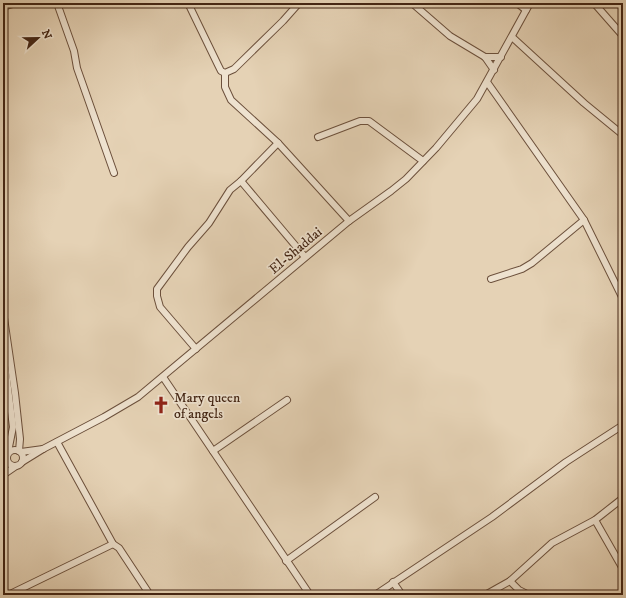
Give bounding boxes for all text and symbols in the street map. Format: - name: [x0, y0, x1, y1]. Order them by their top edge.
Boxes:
- north arrow: [18, 18, 58, 58]
- text: N: [38, 28, 55, 41]
- street label: El-Shaddai: [265, 223, 326, 278]
- place label: Mary queen of angels: [174, 389, 241, 423]
- church icon: Mary queen of angels: [151, 395, 171, 415]

